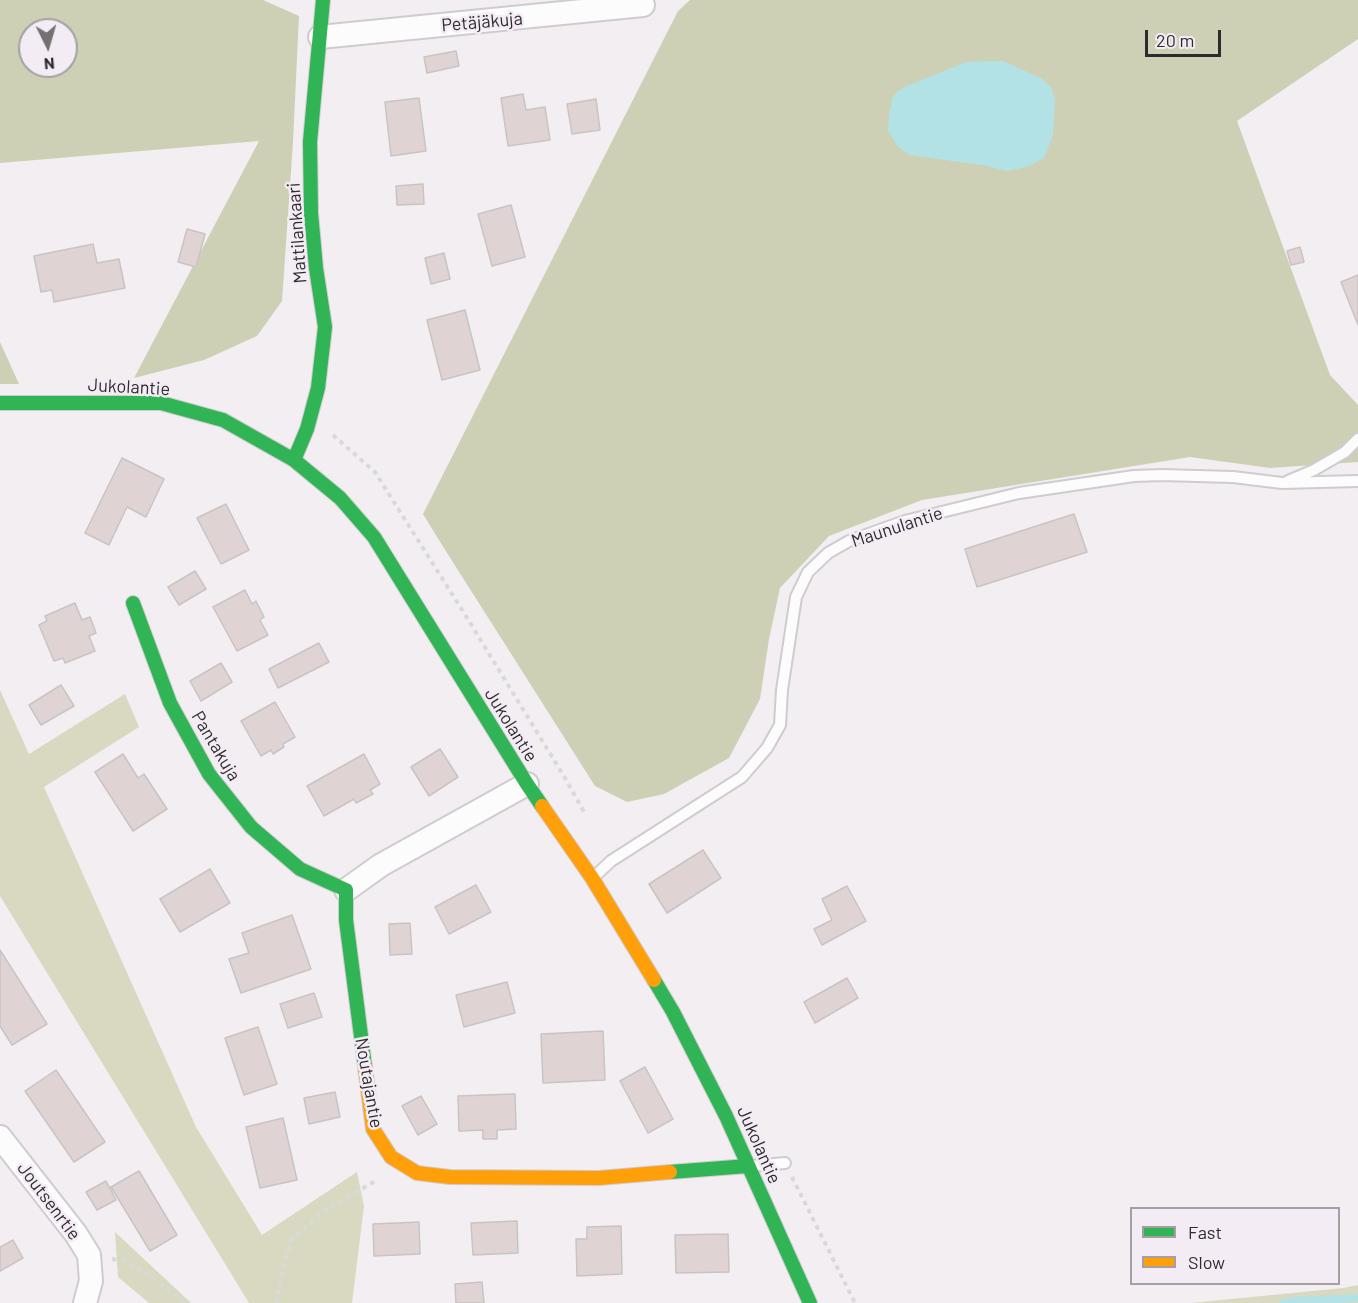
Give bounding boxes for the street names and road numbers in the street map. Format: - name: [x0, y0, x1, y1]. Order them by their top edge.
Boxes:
- street label: Petäjäkuja: [441, 8, 523, 36]
- street label: Mattilankaari: [283, 182, 311, 284]
- street label: Jukolantie: [87, 374, 171, 400]
- street label: Maunulantie: [849, 502, 945, 552]
- street label: Jukolantie: [480, 684, 542, 766]
- street label: Pantakuja: [187, 707, 245, 785]
- street label: Noutajantie: [350, 1036, 388, 1130]
- street label: Jukolantie: [732, 1103, 786, 1187]
- street label: Joutsenrtie: [13, 1158, 85, 1244]

